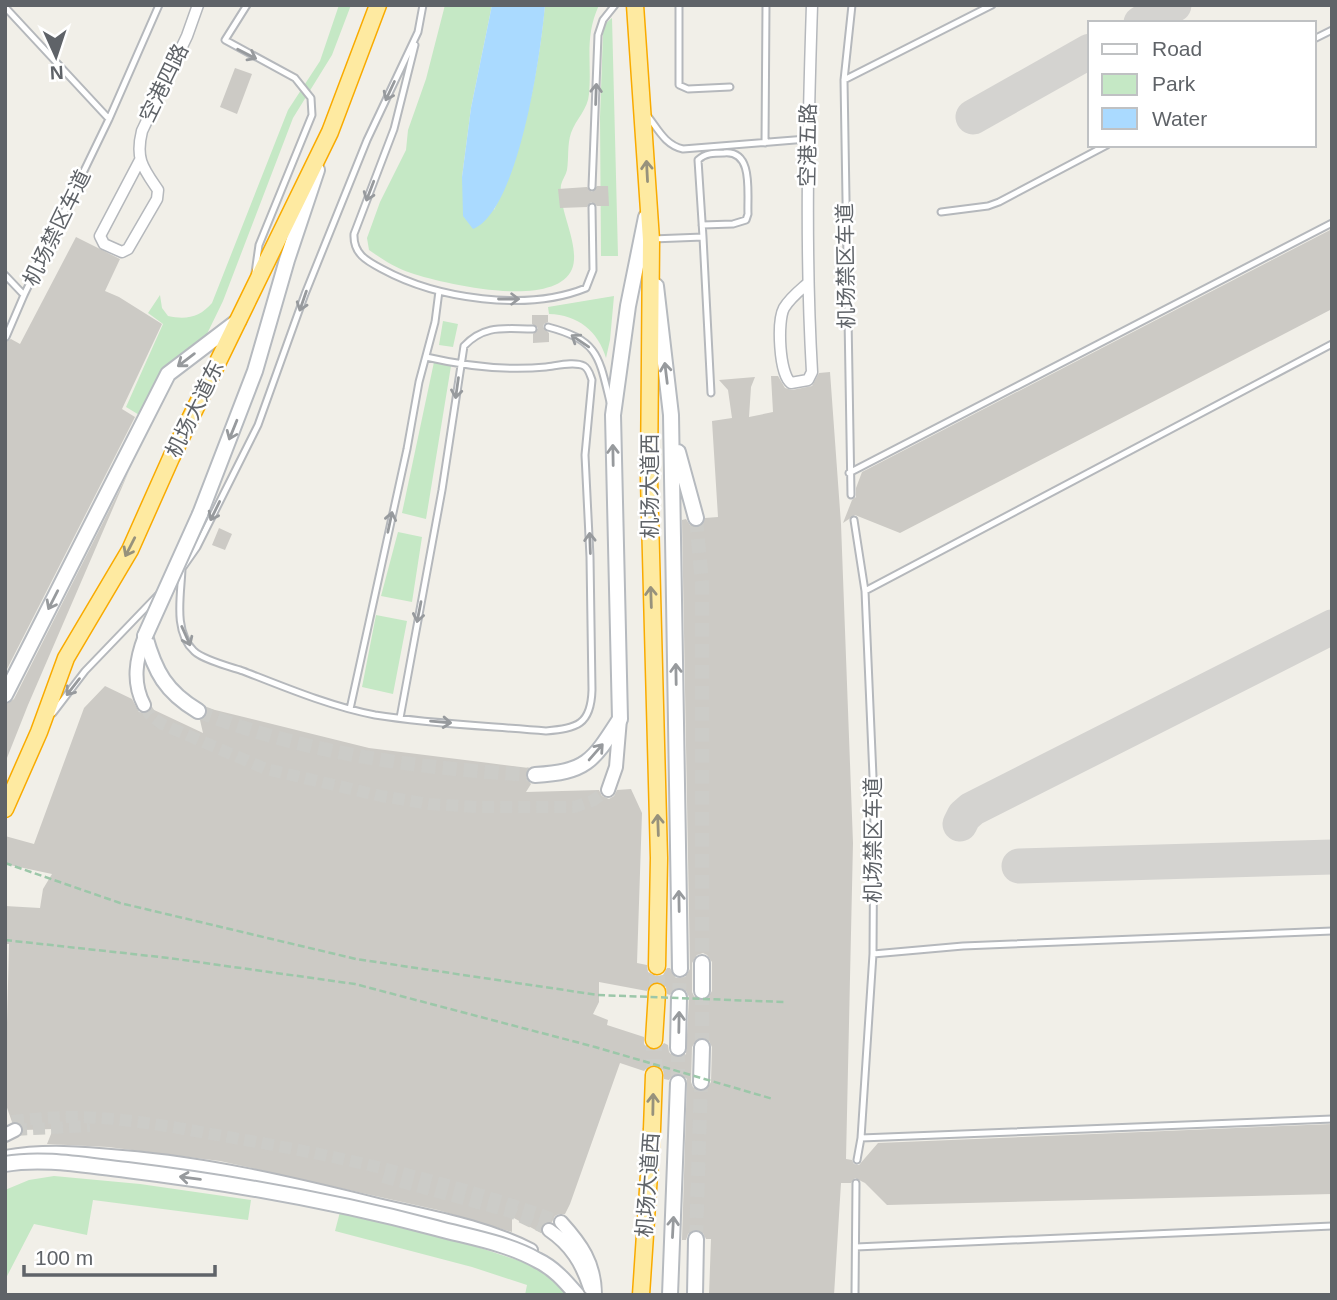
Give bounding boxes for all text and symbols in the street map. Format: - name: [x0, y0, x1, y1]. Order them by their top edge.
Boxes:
- north arrow: [21, 21, 91, 91]
- legend: [1088, 21, 1316, 147]
- text: Road: [1152, 37, 1202, 60]
- street label: 空港四路: [135, 40, 192, 126]
- one-way arrow: [237, 47, 257, 61]
- text: N: [49, 62, 64, 83]
- text: Park: [1152, 72, 1196, 95]
- one-way arrow: [383, 80, 396, 101]
- one-way arrow: [589, 83, 602, 106]
- street label: 空港五路: [795, 103, 820, 187]
- text: Water: [1152, 107, 1207, 130]
- one-way arrow: [640, 160, 653, 183]
- street label: 机场禁区车道: [19, 166, 95, 289]
- one-way arrow: [363, 180, 376, 201]
- street label: 机场禁区车道: [833, 203, 858, 329]
- one-way arrow: [296, 290, 308, 312]
- one-way arrow: [498, 292, 521, 306]
- one-way arrow: [571, 333, 590, 348]
- one-way arrow: [177, 353, 196, 367]
- street label: 机场大道东: [161, 357, 228, 461]
- one-way arrow: [660, 362, 673, 385]
- one-way arrow: [450, 376, 463, 399]
- one-way arrow: [225, 419, 238, 440]
- street label: 机场大道西: [638, 434, 661, 539]
- one-way arrow: [607, 443, 620, 466]
- one-way arrow: [208, 500, 222, 521]
- one-way arrow: [384, 511, 398, 534]
- one-way arrow: [583, 531, 596, 554]
- one-way arrow: [123, 536, 137, 557]
- one-way arrow: [645, 586, 658, 609]
- one-way arrow: [45, 589, 59, 610]
- one-way arrow: [412, 600, 425, 623]
- one-way arrow: [180, 625, 193, 646]
- one-way arrow: [669, 662, 682, 685]
- one-way arrow: [66, 677, 81, 695]
- one-way arrow: [430, 716, 452, 729]
- one-way arrow: [588, 743, 604, 761]
- street label: 机场禁区车道: [861, 777, 884, 903]
- one-way arrow: [652, 813, 665, 836]
- one-way arrow: [672, 890, 686, 913]
- one-way arrow: [672, 1011, 685, 1034]
- one-way arrow: [646, 1093, 660, 1116]
- street label: 机场大道西: [632, 1132, 663, 1238]
- one-way arrow: [179, 1171, 201, 1184]
- one-way arrow: [667, 1216, 680, 1238]
- scale bar: [24, 1234, 215, 1278]
- text: 100 m: [35, 1246, 93, 1269]

